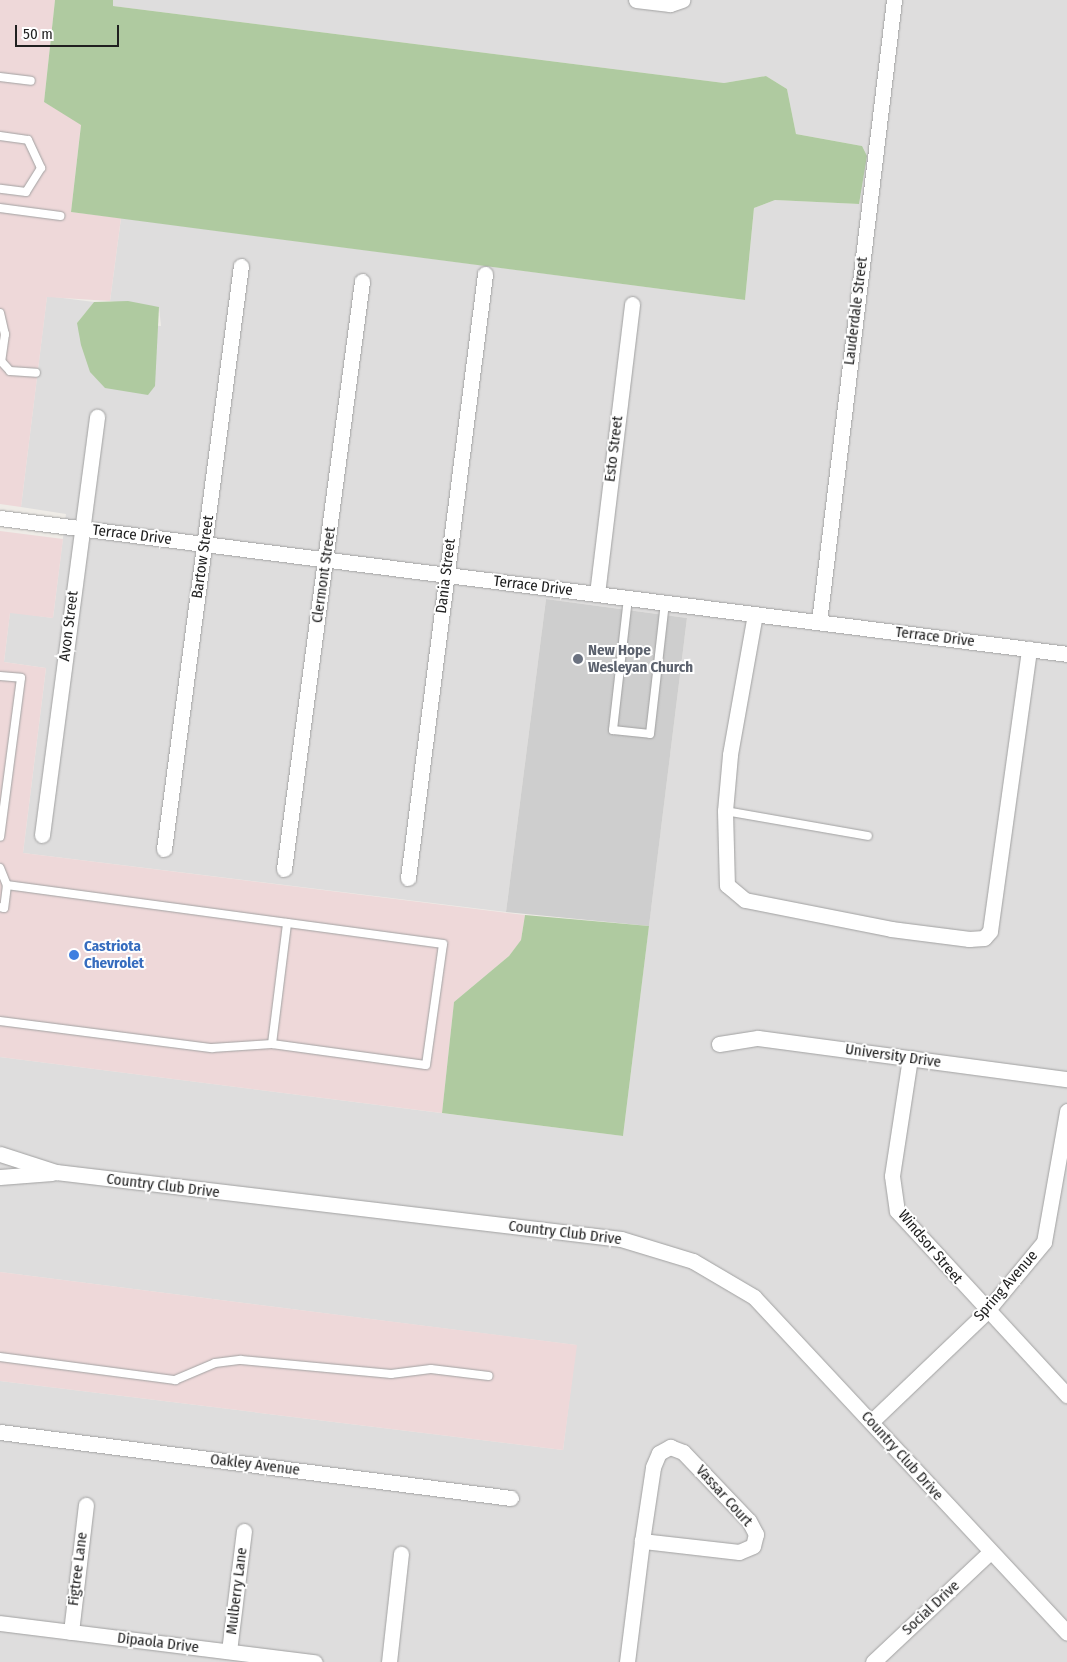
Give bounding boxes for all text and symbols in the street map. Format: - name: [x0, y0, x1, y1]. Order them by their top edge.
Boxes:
- scale bar: [18, 15, 121, 47]
- text: 50 m: [23, 25, 53, 43]
- street label: Lauderdale Street: [840, 256, 872, 366]
- street label: Esto Street: [601, 415, 627, 483]
- street label: Bartow Street: [188, 514, 218, 600]
- street label: Terrace Drive: [91, 521, 173, 549]
- street label: Clermont Street: [308, 526, 340, 624]
- street label: Dania Street: [432, 538, 460, 614]
- street label: Terrace Drive: [492, 572, 574, 600]
- street label: Avon Street: [56, 590, 82, 662]
- street label: Terrace Drive: [894, 623, 976, 651]
- place label: New Hope Wesleyan Church: [588, 641, 693, 676]
- marker: New Hope Wesleyan Church: [572, 653, 584, 665]
- place label: Castriota Chevrolet: [84, 937, 144, 972]
- marker: Castriota Chevrolet: [68, 949, 80, 961]
- street label: University Drive: [844, 1040, 942, 1072]
- street label: Country Club Drive: [105, 1170, 221, 1202]
- street label: Windsor Street: [894, 1206, 966, 1288]
- street label: Country Club Drive: [507, 1217, 623, 1249]
- street label: Spring Avenue: [970, 1247, 1042, 1325]
- street label: Country Club Drive: [857, 1408, 947, 1504]
- street label: Oakley Avenue: [209, 1451, 301, 1479]
- street label: Vassar Court: [692, 1462, 756, 1530]
- street label: Figtree Lane: [65, 1531, 91, 1607]
- street label: Mulberry Lane: [223, 1546, 251, 1636]
- street label: Social Drive: [899, 1577, 963, 1639]
- street label: Dipaola Drive: [116, 1629, 200, 1657]

